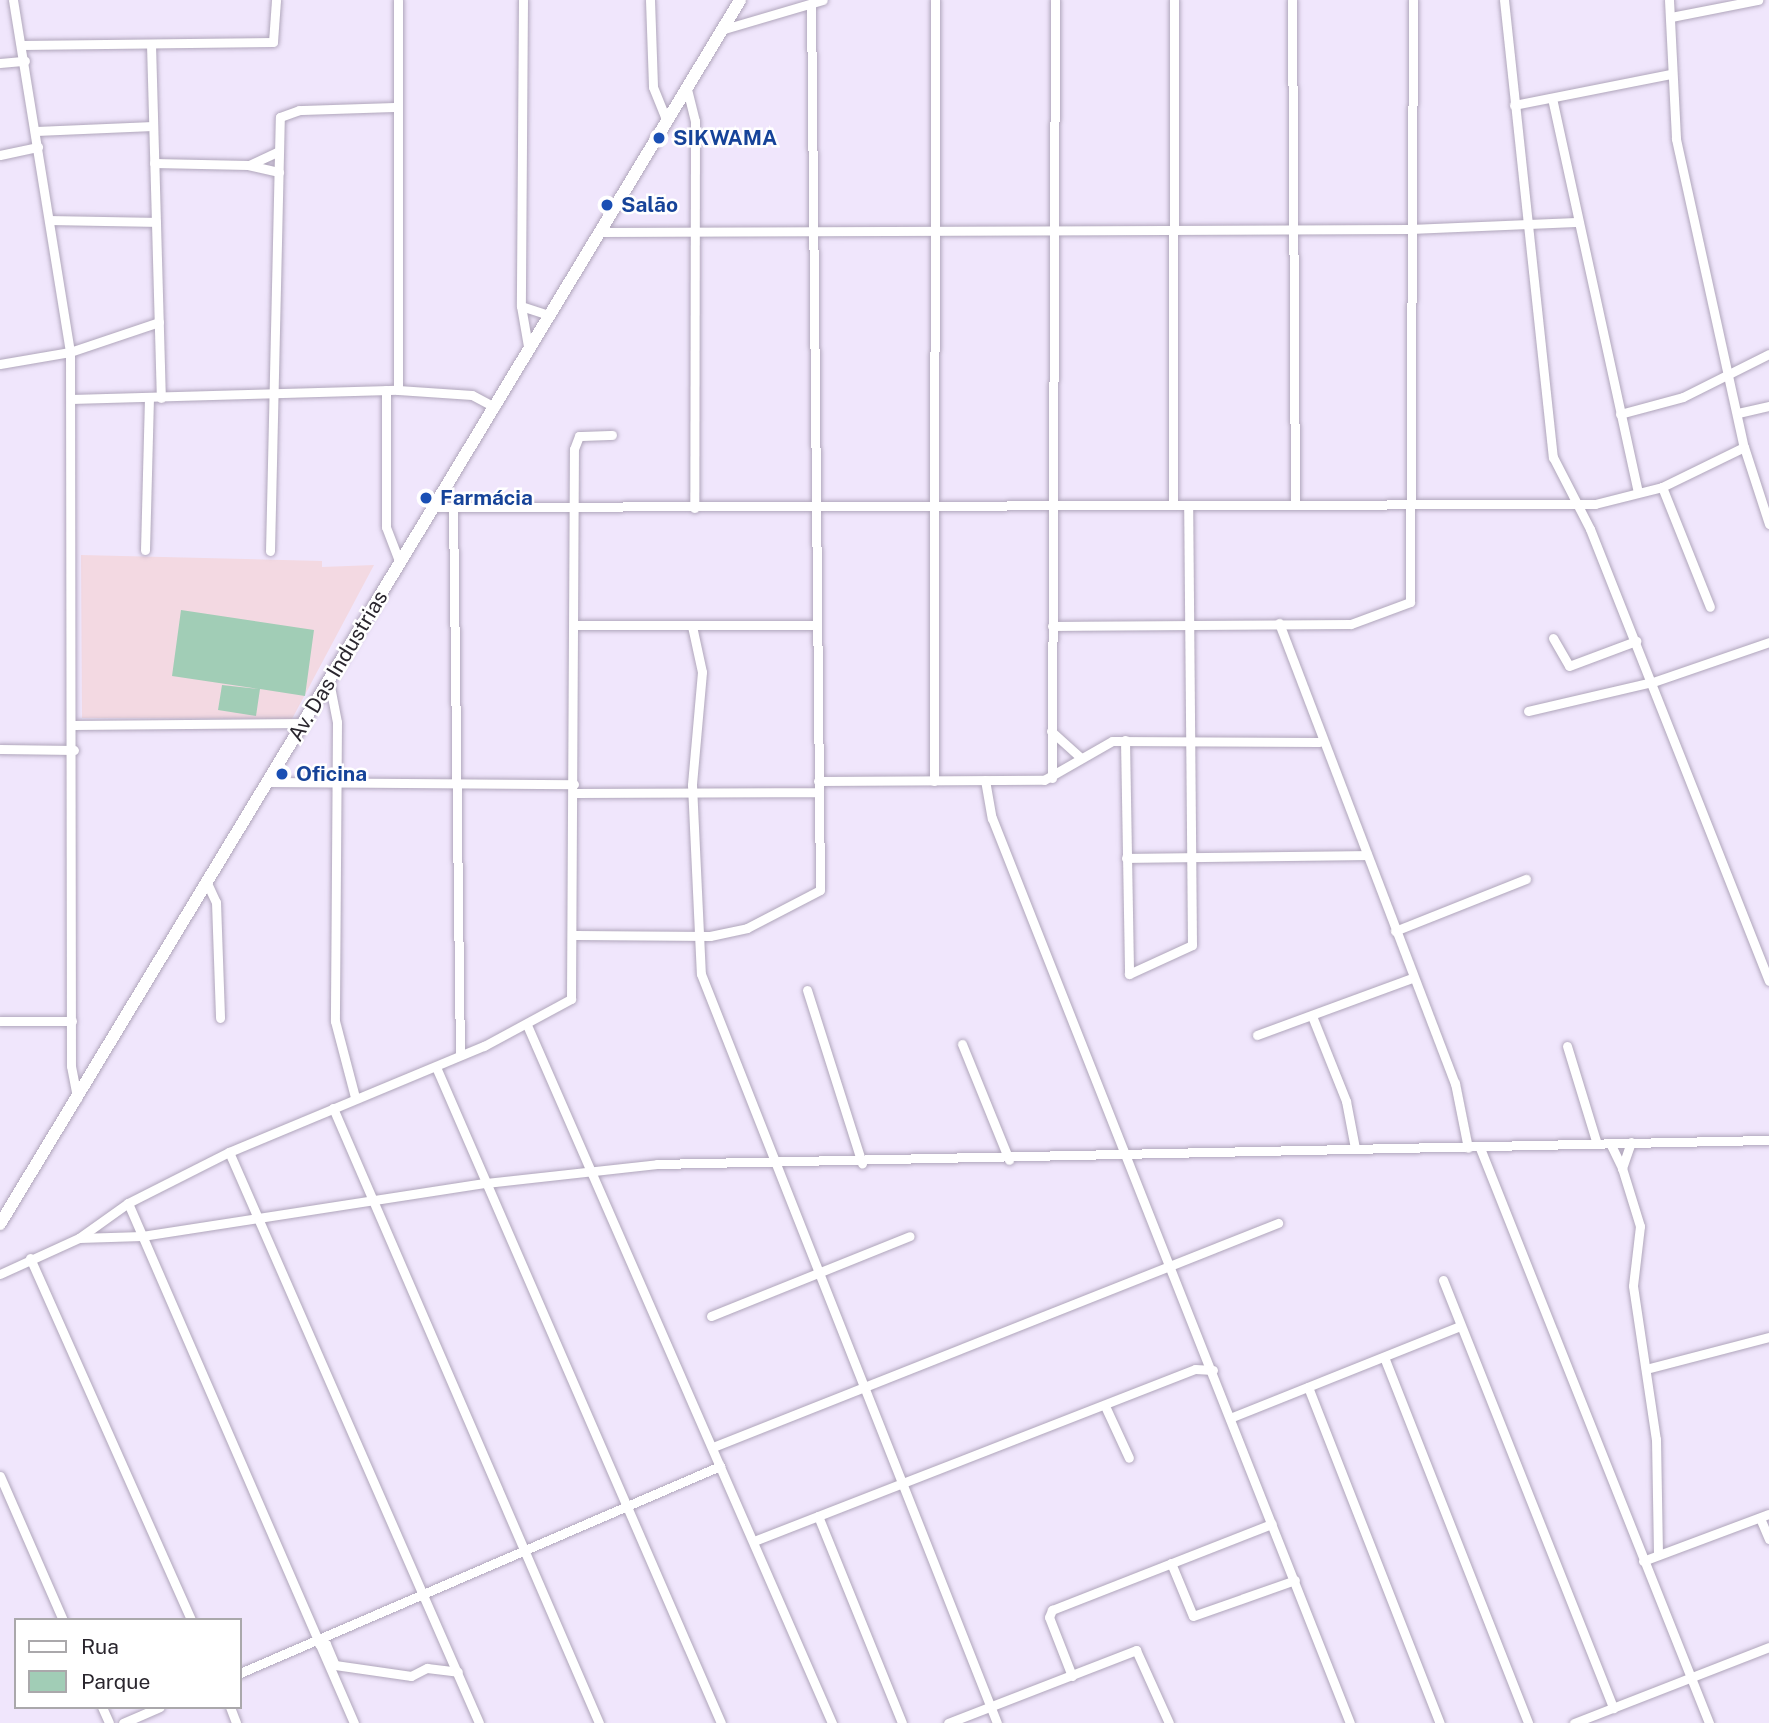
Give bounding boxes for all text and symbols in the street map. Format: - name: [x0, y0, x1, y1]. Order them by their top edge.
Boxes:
- place label: SIKWAMA: [673, 125, 777, 151]
- marker: SIKWAMA: [651, 130, 667, 146]
- place label: Salão: [621, 192, 678, 218]
- marker: Salão: [599, 197, 615, 213]
- place label: Farmácia: [440, 485, 533, 511]
- marker: Farmácia: [418, 490, 434, 506]
- street label: Av. Das Industrias: [283, 586, 393, 746]
- place label: Oficina: [296, 761, 367, 787]
- marker: Oficina: [274, 766, 290, 782]
- legend: [14, 1618, 242, 1709]
- text: Rua: [81, 1634, 119, 1659]
- text: Parque: [81, 1669, 150, 1694]

